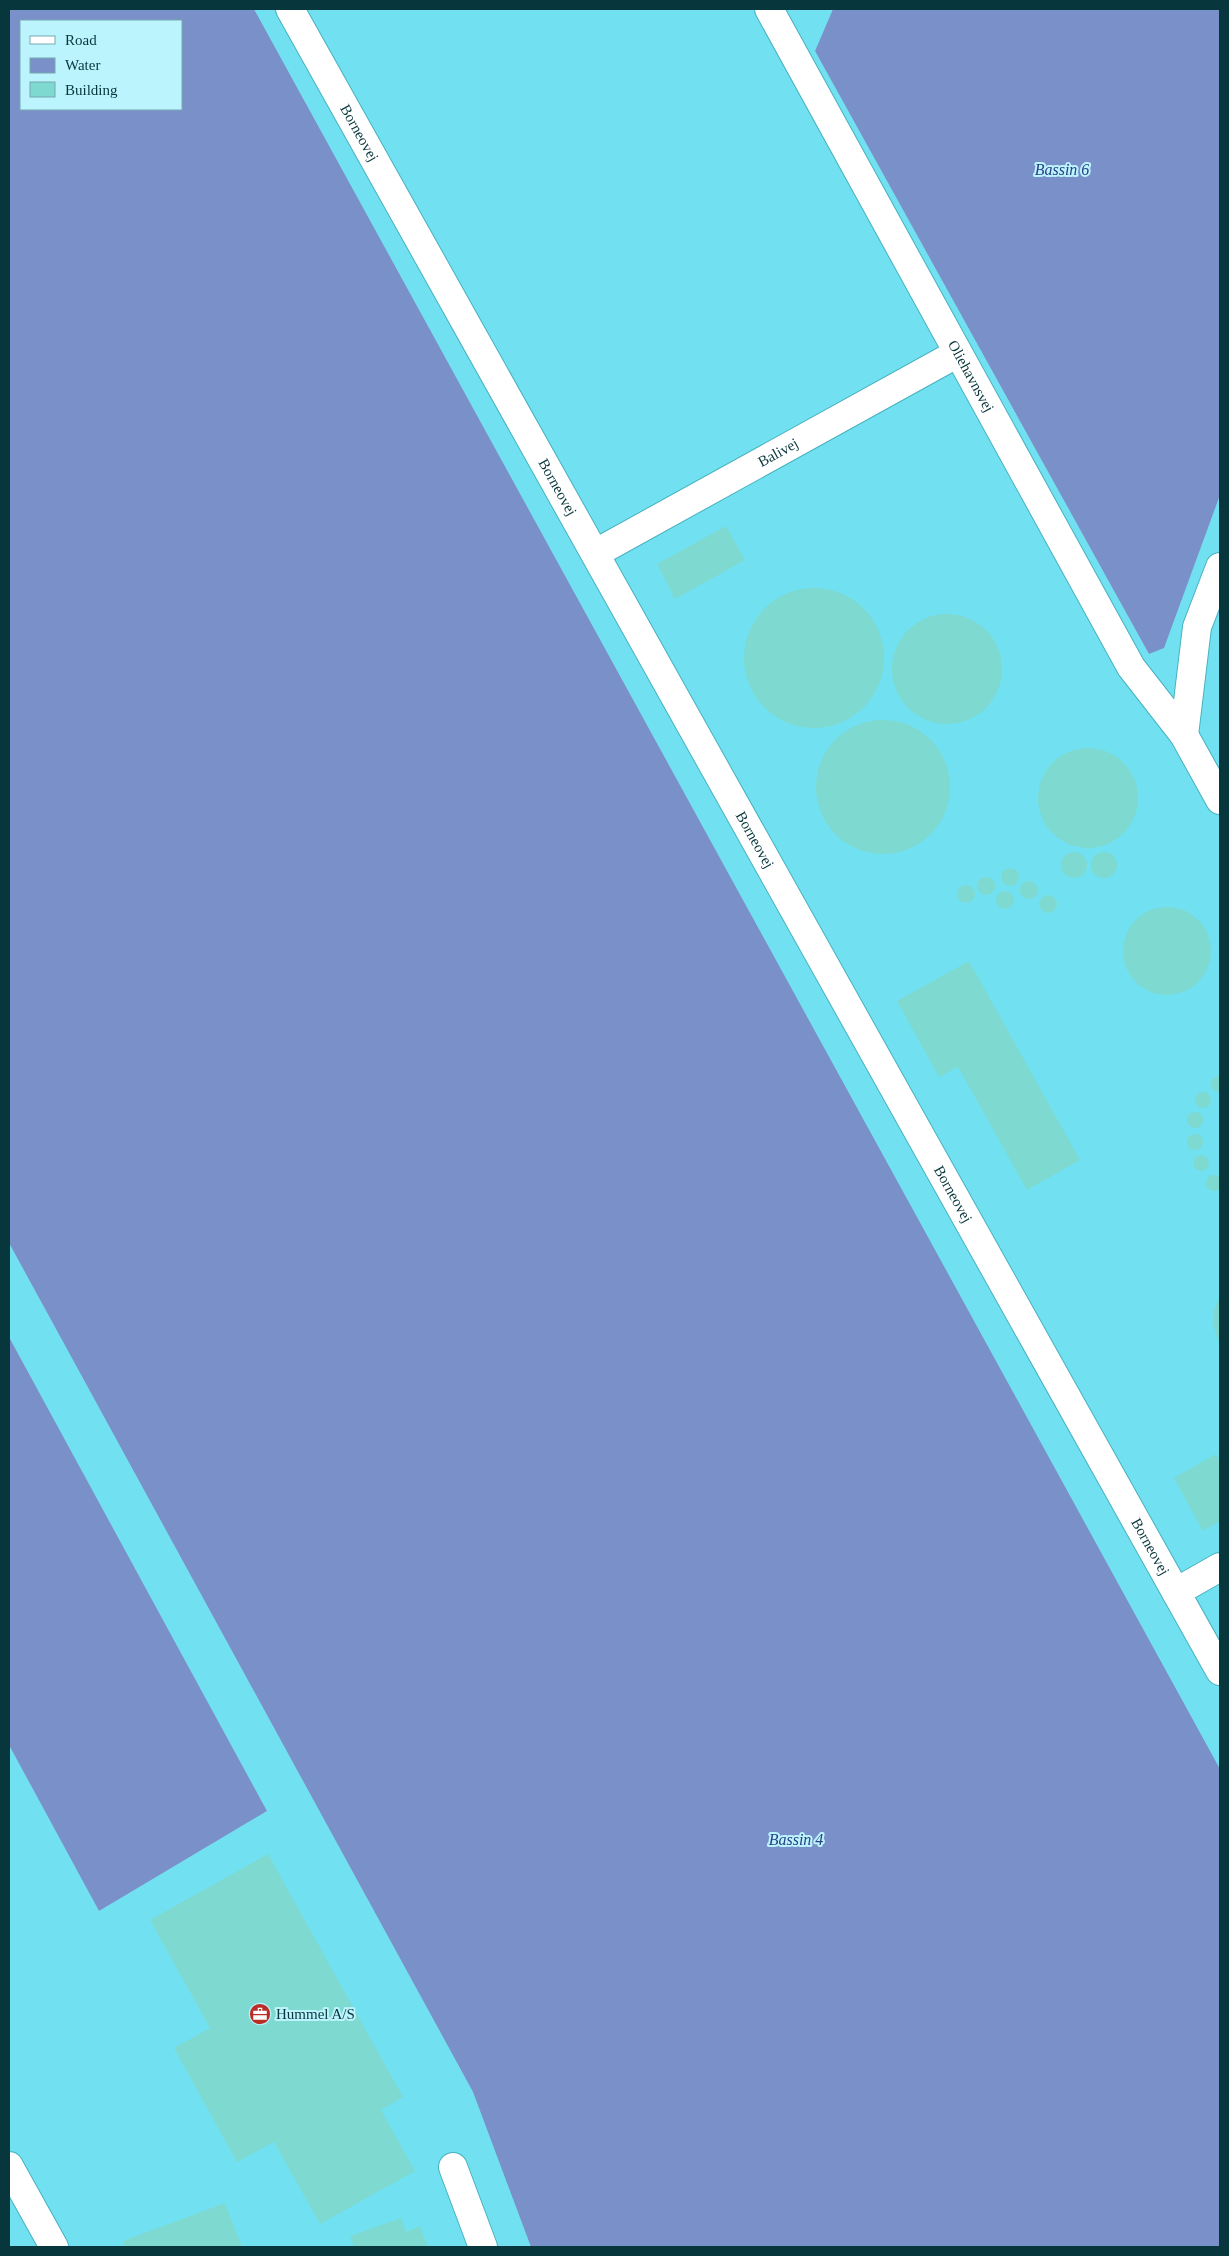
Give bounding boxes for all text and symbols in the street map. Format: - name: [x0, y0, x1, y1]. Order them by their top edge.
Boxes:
- legend: [20, 20, 182, 110]
- text: Road: [65, 32, 97, 48]
- text: Water: [65, 57, 100, 73]
- text: Building: [65, 82, 118, 98]
- street label: Borneovej: [337, 102, 382, 164]
- water label: Bassin 6: [1035, 161, 1089, 178]
- street label: Oliehavnsvej: [945, 338, 997, 415]
- street label: Balivej: [755, 435, 801, 470]
- street label: Borneovej: [535, 456, 580, 518]
- street label: Borneovej: [733, 809, 777, 871]
- street label: Borneovej: [931, 1163, 975, 1225]
- street label: Borneovej: [1128, 1515, 1173, 1578]
- water label: Bassin 4: [769, 1831, 823, 1848]
- office icon: Hummel A/S: [248, 2002, 272, 2026]
- place label: Hummel A/S: [276, 2006, 355, 2022]

